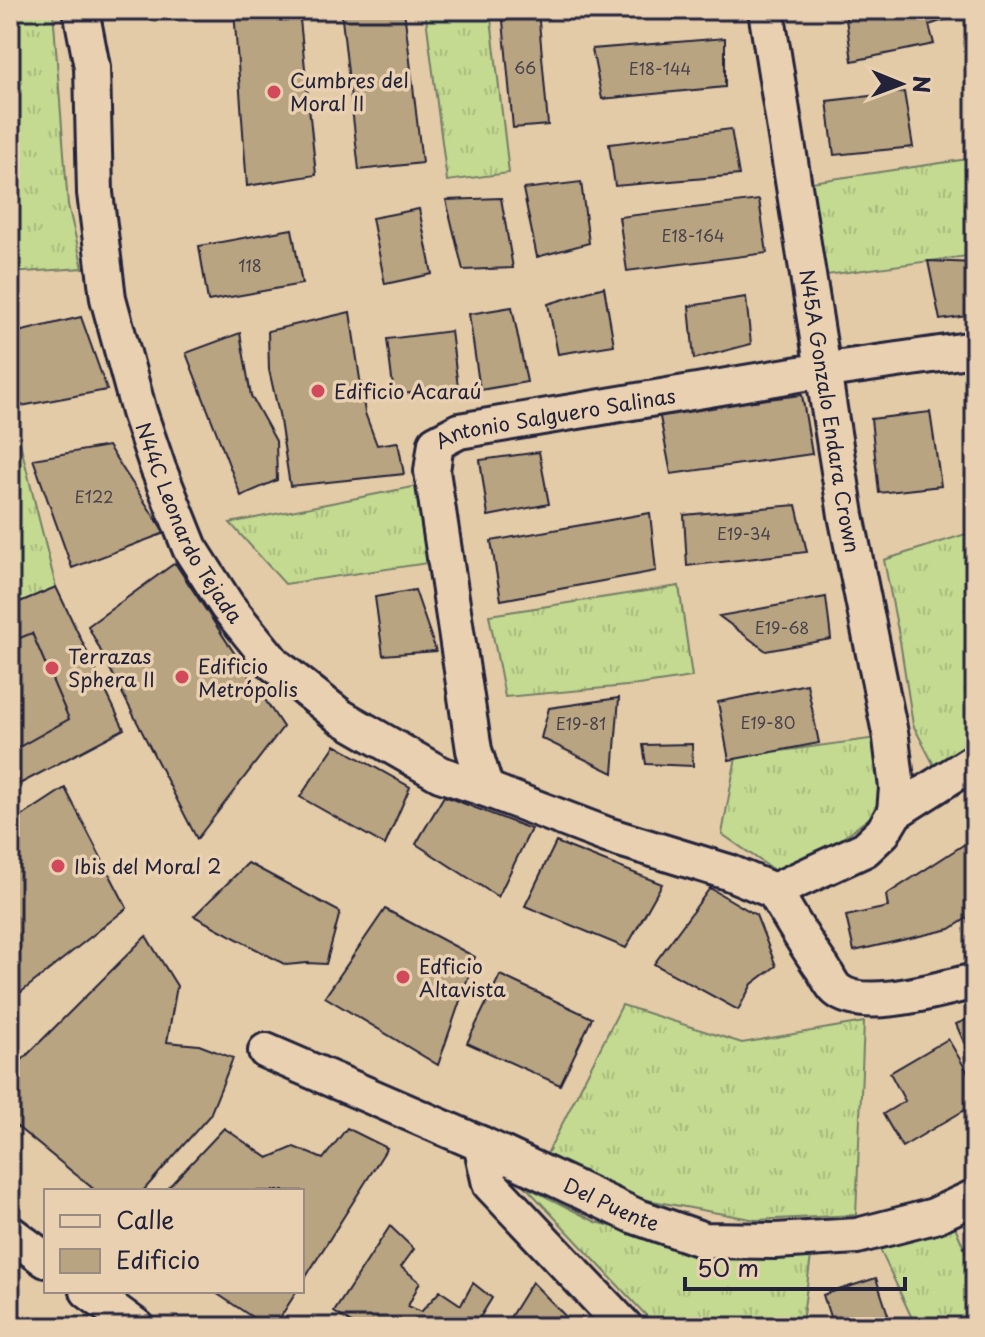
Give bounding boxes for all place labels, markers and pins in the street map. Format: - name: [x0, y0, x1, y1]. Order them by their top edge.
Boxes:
- place label: Cumbres del Moral II: [290, 65, 409, 118]
- marker: Cumbres del Moral II: [265, 83, 283, 101]
- place label: Edificio Acaraú: [334, 376, 481, 406]
- marker: Edificio Acaraú: [309, 382, 327, 400]
- place label: Terrazas Sphera II: [68, 641, 155, 694]
- place label: Edificio Metrópolis: [198, 651, 298, 704]
- marker: Terrazas Sphera II: [43, 659, 61, 677]
- marker: Edificio Metrópolis: [173, 668, 191, 686]
- place label: Ibis del Moral 2: [74, 851, 221, 881]
- marker: Ibis del Moral 2: [49, 857, 67, 875]
- place label: Edficio Altavista: [419, 951, 506, 1004]
- marker: Edficio Altavista: [394, 968, 412, 986]

